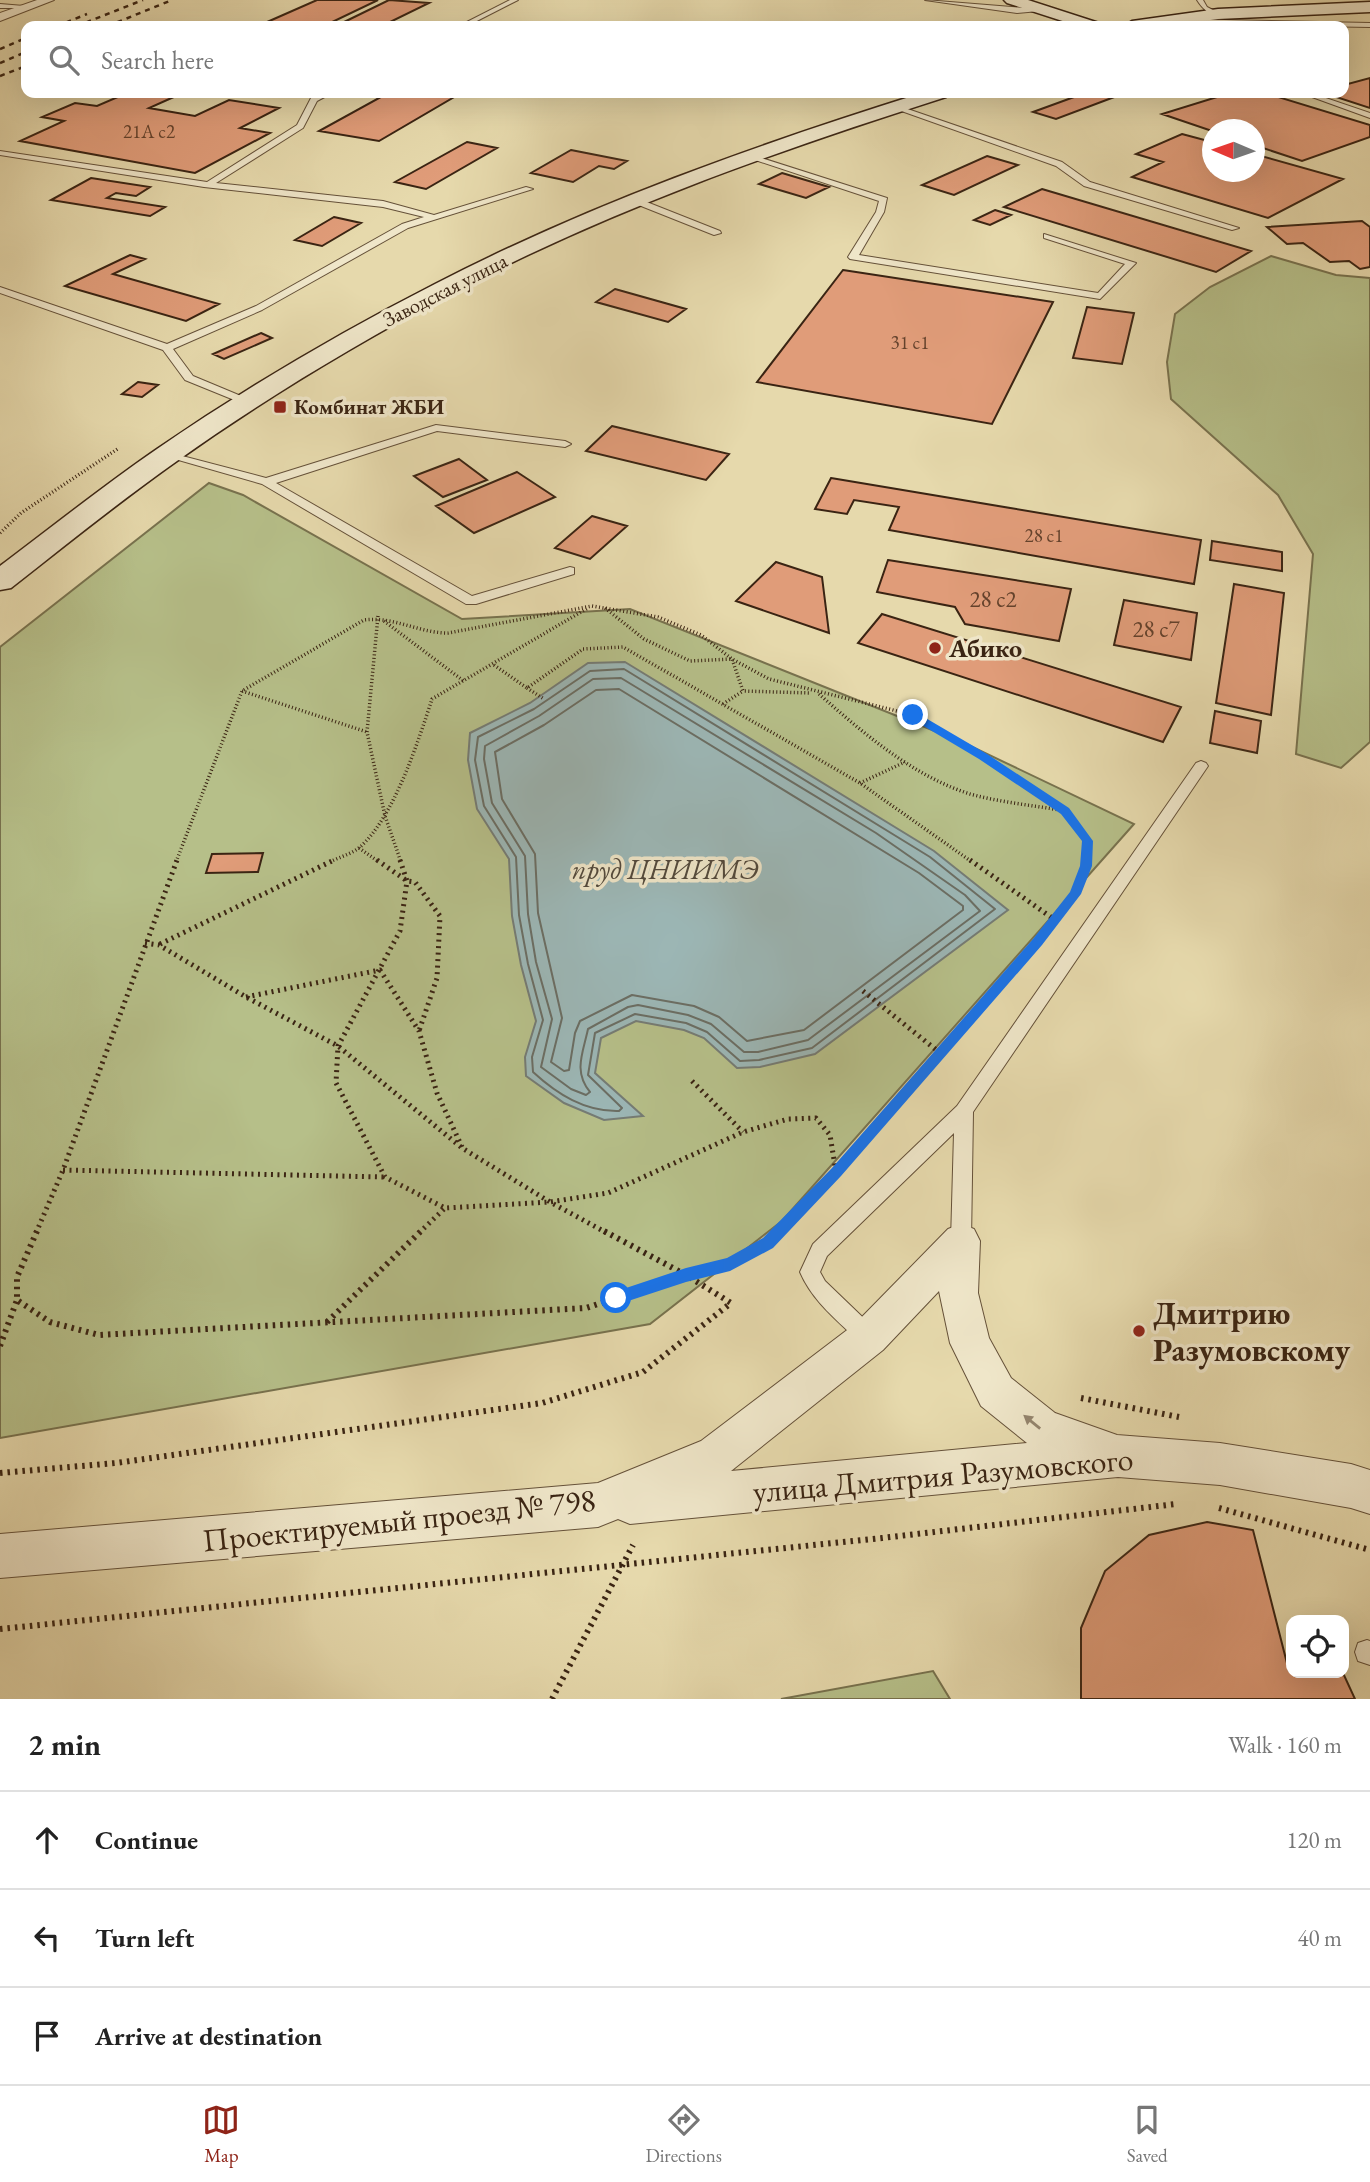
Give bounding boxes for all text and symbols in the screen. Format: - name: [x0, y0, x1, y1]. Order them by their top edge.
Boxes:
- search box: [21, 21, 1349, 98]
- icon: search: [45, 41, 83, 79]
- text: Search here: [101, 43, 214, 77]
- house number: 21А с2: [123, 119, 175, 144]
- north arrow: [1202, 119, 1265, 182]
- street label: Заводская улица: [378, 246, 512, 333]
- house number: 31 с1: [891, 330, 929, 355]
- place label: Комбинат ЖБИ: [294, 393, 445, 420]
- marker: Комбинат ЖБИ: [272, 399, 288, 415]
- house number: 28 с1: [1025, 523, 1063, 548]
- house number: 28 с2: [969, 584, 1017, 614]
- house number: 28 с7: [1132, 614, 1180, 644]
- place label: Абико: [948, 631, 1022, 665]
- marker: Абико: [927, 640, 943, 656]
- route end: [897, 699, 928, 730]
- water label: пруд ЦНИИМЭ: [572, 851, 759, 887]
- route start: [600, 1282, 631, 1313]
- place label: Дмитрию Разумовскому: [1153, 1292, 1351, 1371]
- marker: Дмитрию Разумовскому: [1131, 1323, 1147, 1339]
- one-way arrow: [1024, 1414, 1042, 1429]
- street label: улица Дмитрия Разумовского: [751, 1437, 1135, 1513]
- street label: Проектируемый проезд № 798: [200, 1478, 598, 1562]
- map controls: [1286, 1615, 1349, 1678]
- button: locate: [1286, 1615, 1349, 1678]
- text: 2 min: [28, 1725, 101, 1764]
- text: Walk · 160 m: [1228, 1730, 1342, 1760]
- icon: ahead: [28, 1821, 66, 1859]
- text: Continue: [95, 1823, 198, 1857]
- text: 120 m: [1286, 1825, 1342, 1855]
- icon: left: [28, 1919, 66, 1957]
- text: Turn left: [95, 1921, 194, 1955]
- text: 40 m: [1297, 1923, 1342, 1953]
- icon: arrive: [28, 2017, 66, 2055]
- text: Arrive at destination: [95, 2019, 322, 2053]
- tab: Map: [202, 2101, 240, 2168]
- tab: Directions: [645, 2101, 722, 2168]
- tab: Saved: [1127, 2101, 1168, 2168]

